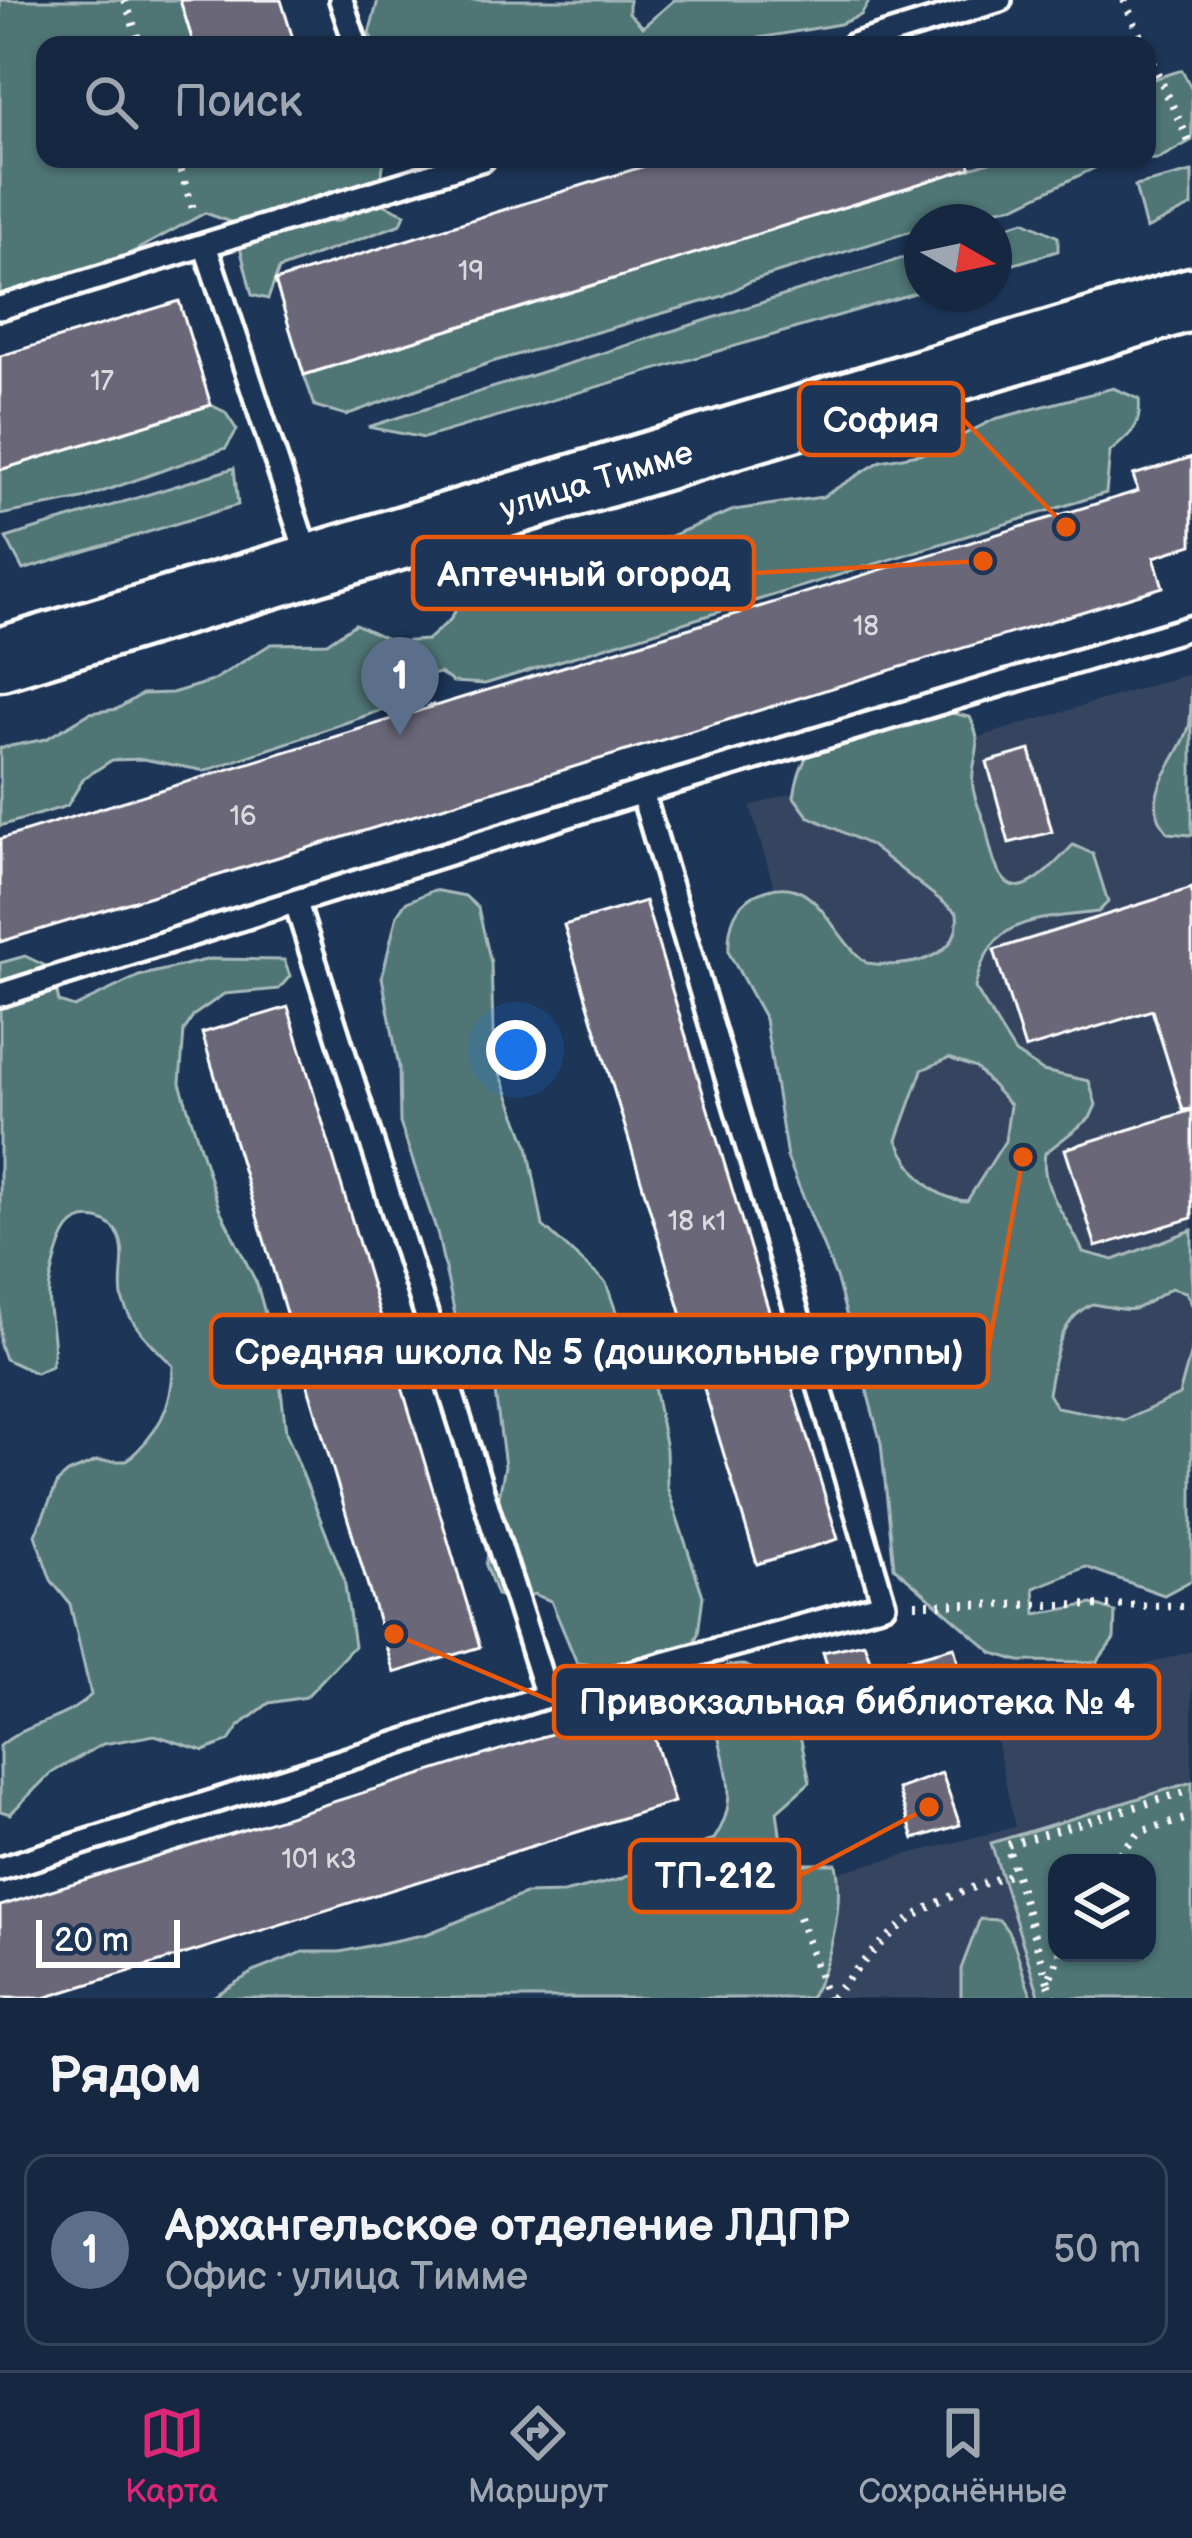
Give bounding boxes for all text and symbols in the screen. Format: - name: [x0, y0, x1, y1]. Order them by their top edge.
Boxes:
- search box: [36, 36, 1156, 168]
- icon: search: [78, 69, 144, 135]
- text: Поиск: [174, 75, 302, 130]
- north arrow: [904, 204, 1012, 312]
- house number: 19: [458, 256, 484, 288]
- house number: 17: [90, 366, 115, 398]
- callout: София: [799, 383, 963, 455]
- text: София: [823, 400, 939, 443]
- street label: улица Тимме: [495, 433, 698, 529]
- callout: Аптечный огород: [413, 537, 754, 609]
- text: Аптечный огород: [436, 554, 731, 597]
- house number: 18: [853, 611, 879, 643]
- pin: 1: [361, 637, 439, 736]
- house number: 16: [230, 801, 256, 833]
- your location: [486, 1020, 546, 1080]
- house number: 18 к1: [668, 1206, 726, 1238]
- callout: Средняя школа № 5 (дошкольные группы): [211, 1315, 988, 1387]
- text: Средняя школа № 5 (дошкольные группы): [234, 1332, 964, 1375]
- callout: Привокзальная библиотека № 4: [554, 1666, 1159, 1738]
- text: Привокзальная библиотека № 4: [579, 1682, 1135, 1725]
- callout: ТП-212: [630, 1840, 799, 1912]
- house number: 101 к3: [281, 1844, 357, 1876]
- map controls: [1048, 1854, 1156, 1962]
- button: layers: [1048, 1854, 1156, 1962]
- text: ТП-212: [655, 1856, 776, 1899]
- scale bar: [36, 1914, 180, 1967]
- text: 20 m: [54, 1921, 129, 1961]
- text: Рядом: [48, 2046, 202, 2107]
- text: Архангельское отделение ЛДПР: [165, 2199, 849, 2254]
- text: 1: [82, 2227, 98, 2274]
- text: 50 m: [1053, 2227, 1141, 2274]
- text: Офис · улица Тимме: [165, 2254, 528, 2301]
- tab: Карта: [125, 2400, 218, 2512]
- tab: Маршрут: [468, 2400, 608, 2512]
- tab: Сохранённые: [858, 2400, 1067, 2512]

